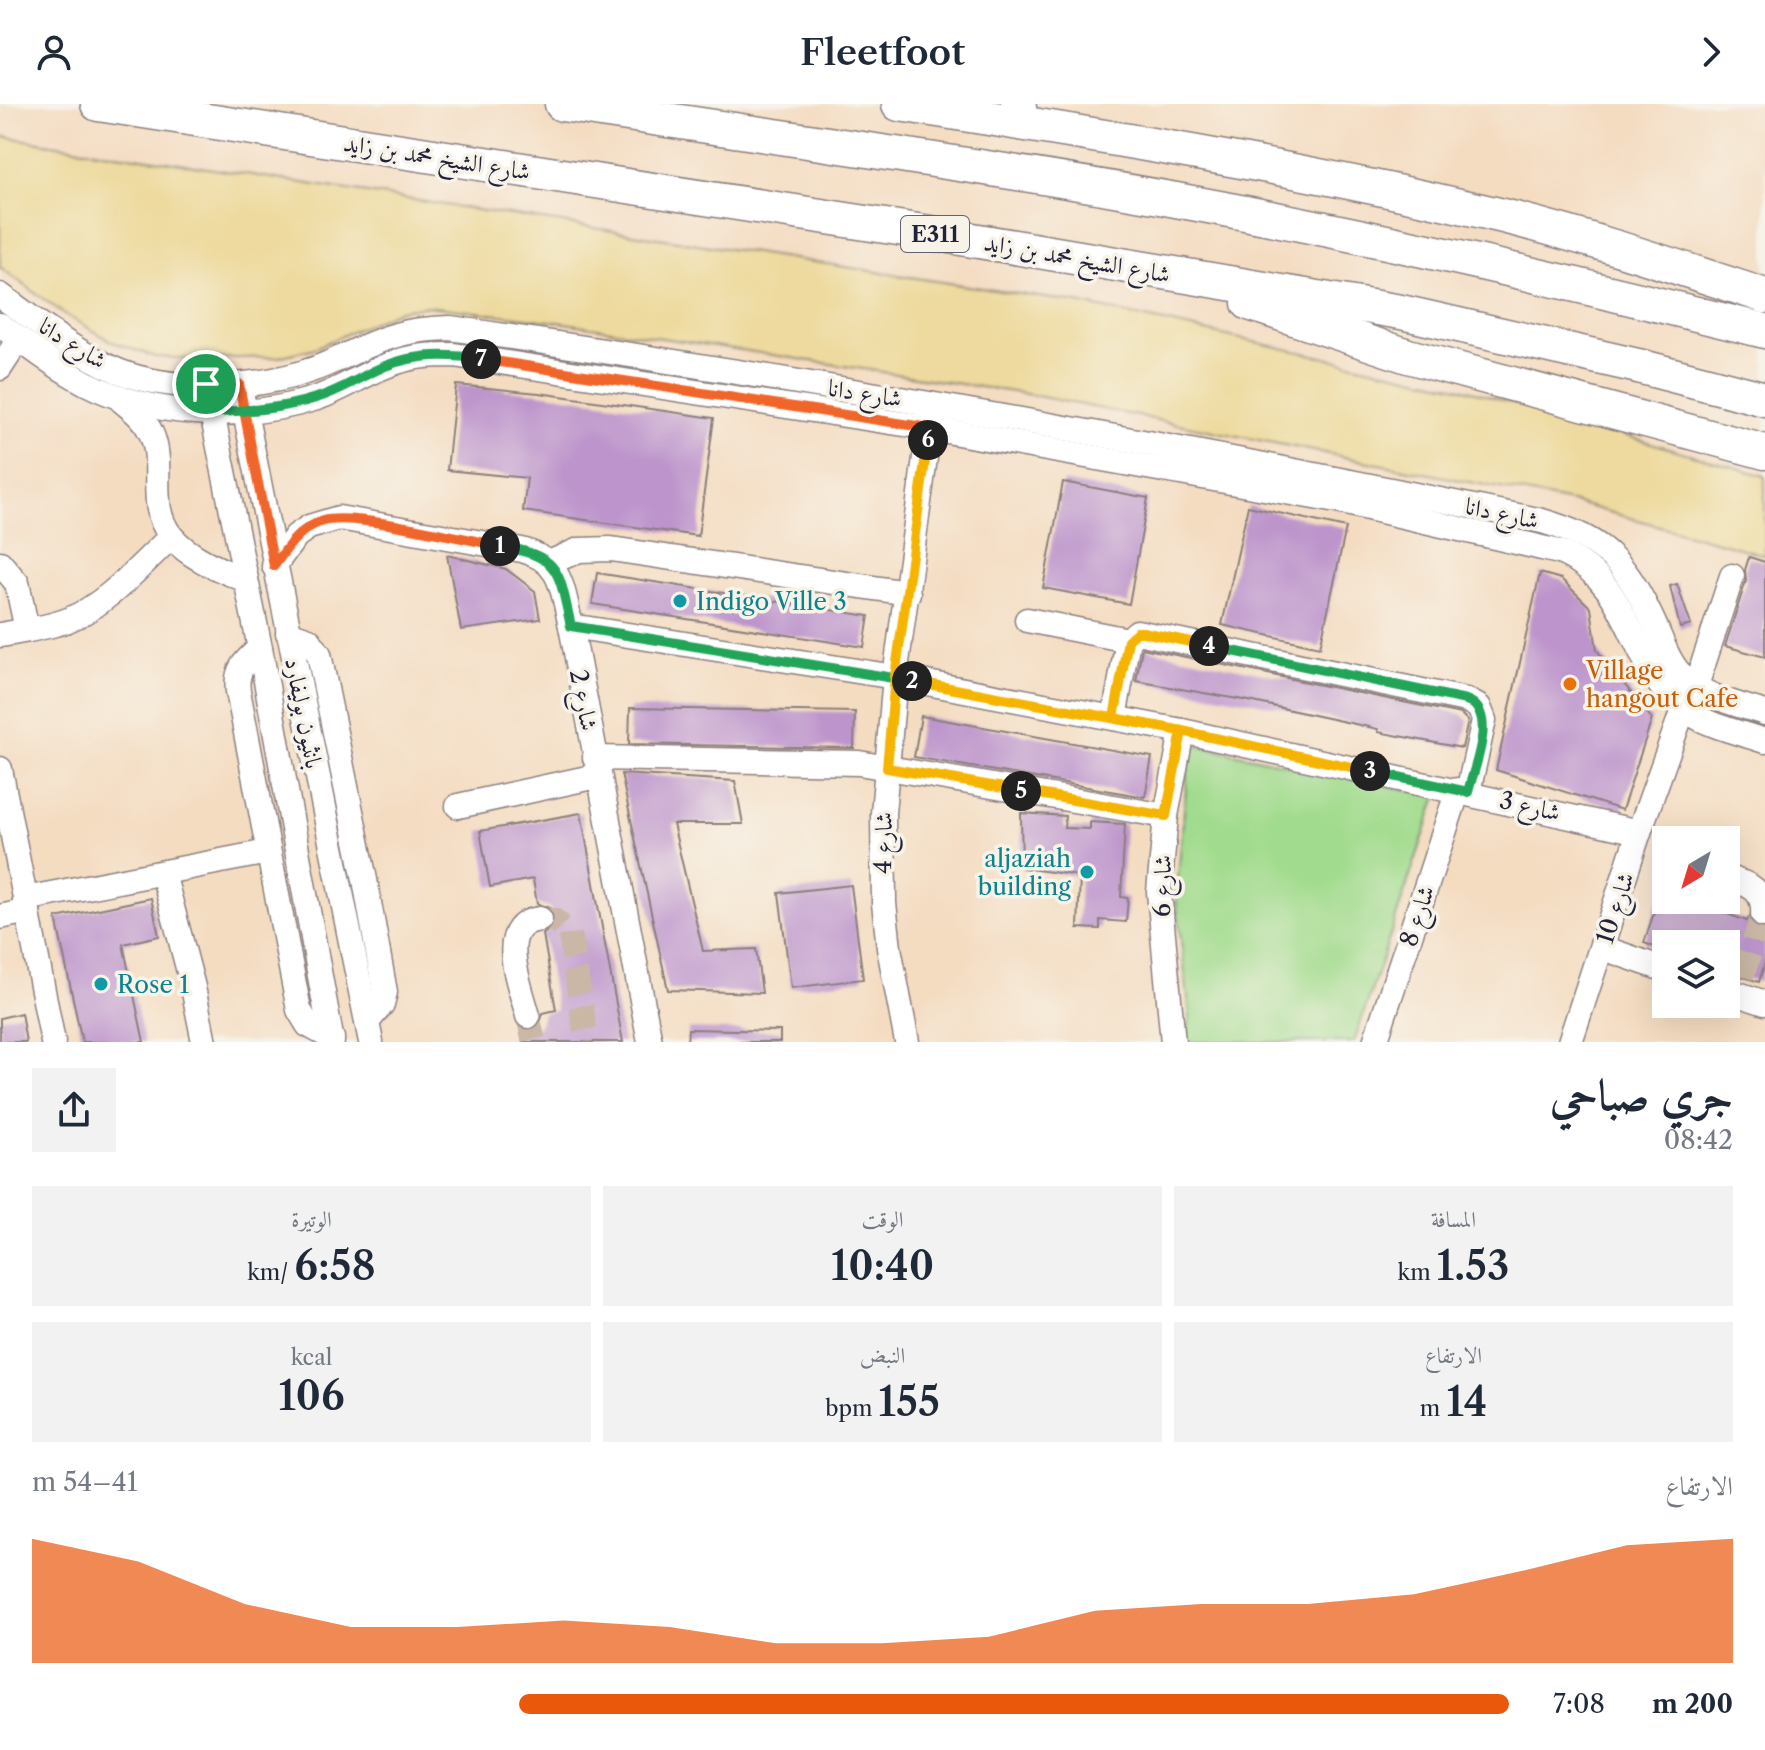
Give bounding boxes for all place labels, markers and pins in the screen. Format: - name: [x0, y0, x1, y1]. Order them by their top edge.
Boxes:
- pin: 7: [461, 339, 501, 379]
- pin: [172, 350, 240, 418]
- pin: 6: [908, 420, 948, 460]
- pin: 1: [480, 526, 520, 566]
- place label: Indigo Ville 3: [696, 587, 847, 616]
- marker: Indigo Ville 3: [671, 592, 689, 610]
- pin: 4: [1189, 626, 1229, 666]
- place label: Village hangout Cafe: [1585, 656, 1739, 713]
- pin: 2: [892, 661, 932, 701]
- marker: Village hangout Cafe: [1561, 675, 1579, 693]
- pin: 3: [1350, 751, 1390, 791]
- pin: 5: [1001, 771, 1041, 811]
- place label: aljaziah building: [978, 844, 1071, 901]
- marker: aljaziah building: [1078, 863, 1096, 881]
- place label: Rose 1: [117, 970, 189, 999]
- marker: Rose 1: [92, 975, 110, 993]

